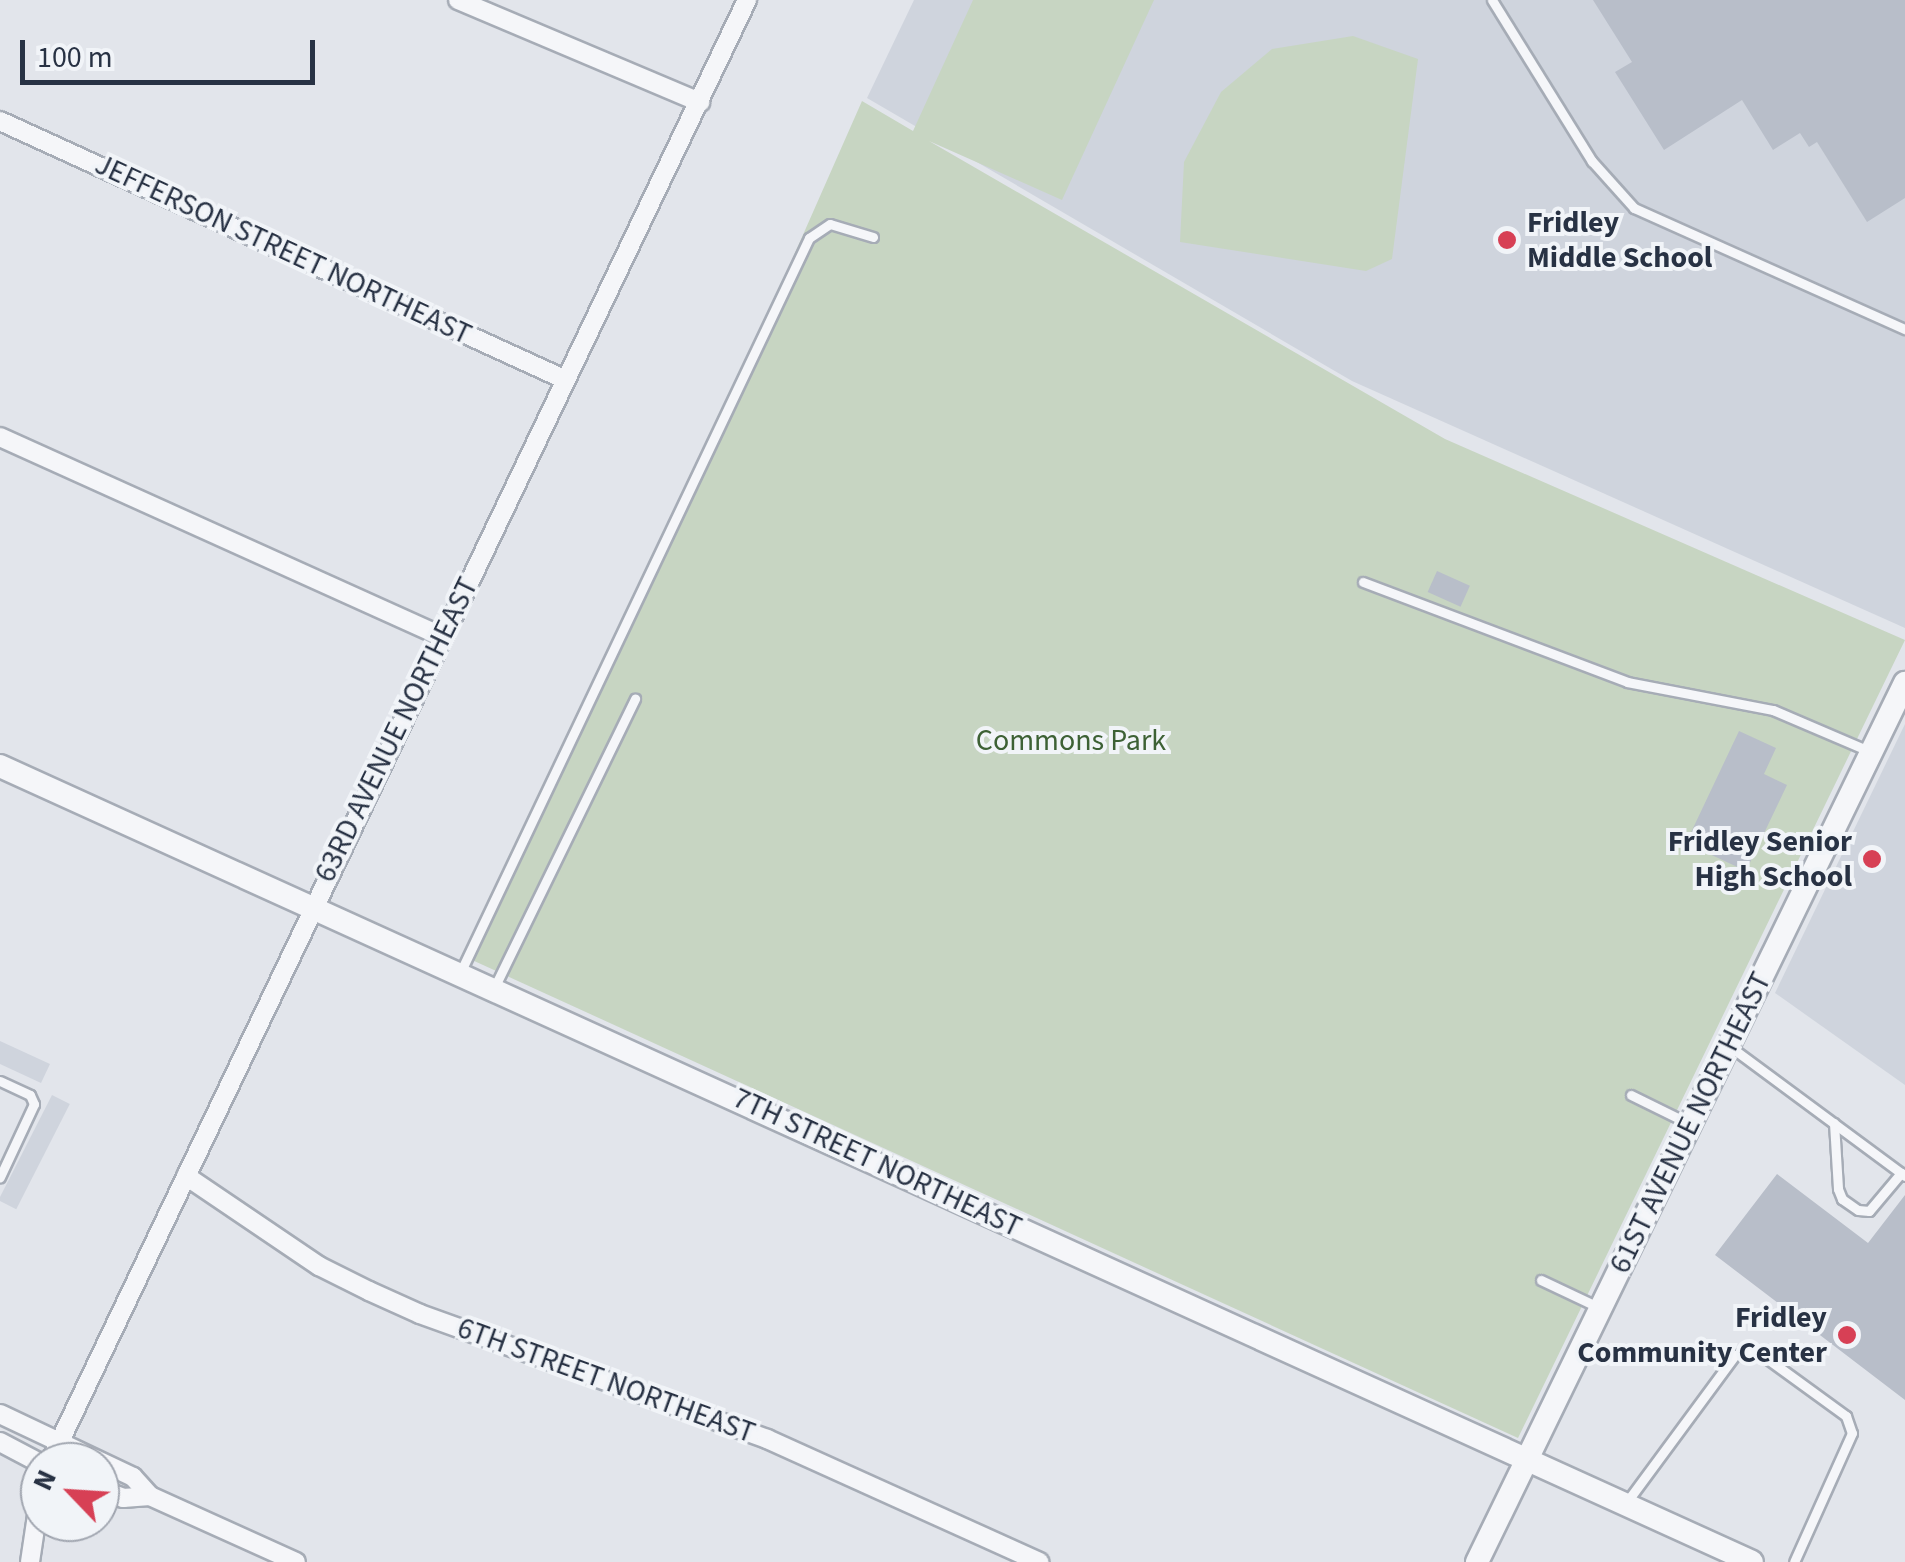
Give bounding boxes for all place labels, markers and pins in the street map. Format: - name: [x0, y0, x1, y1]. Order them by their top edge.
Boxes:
- place label: Fridley Middle School: [1527, 205, 1712, 276]
- marker: Fridley Middle School: [1496, 229, 1518, 251]
- place label: Fridley Senior High School: [1668, 824, 1852, 894]
- marker: Fridley Senior High School: [1861, 848, 1883, 870]
- place label: Fridley Community Center: [1577, 1300, 1827, 1370]
- marker: Fridley Community Center: [1836, 1324, 1858, 1346]

